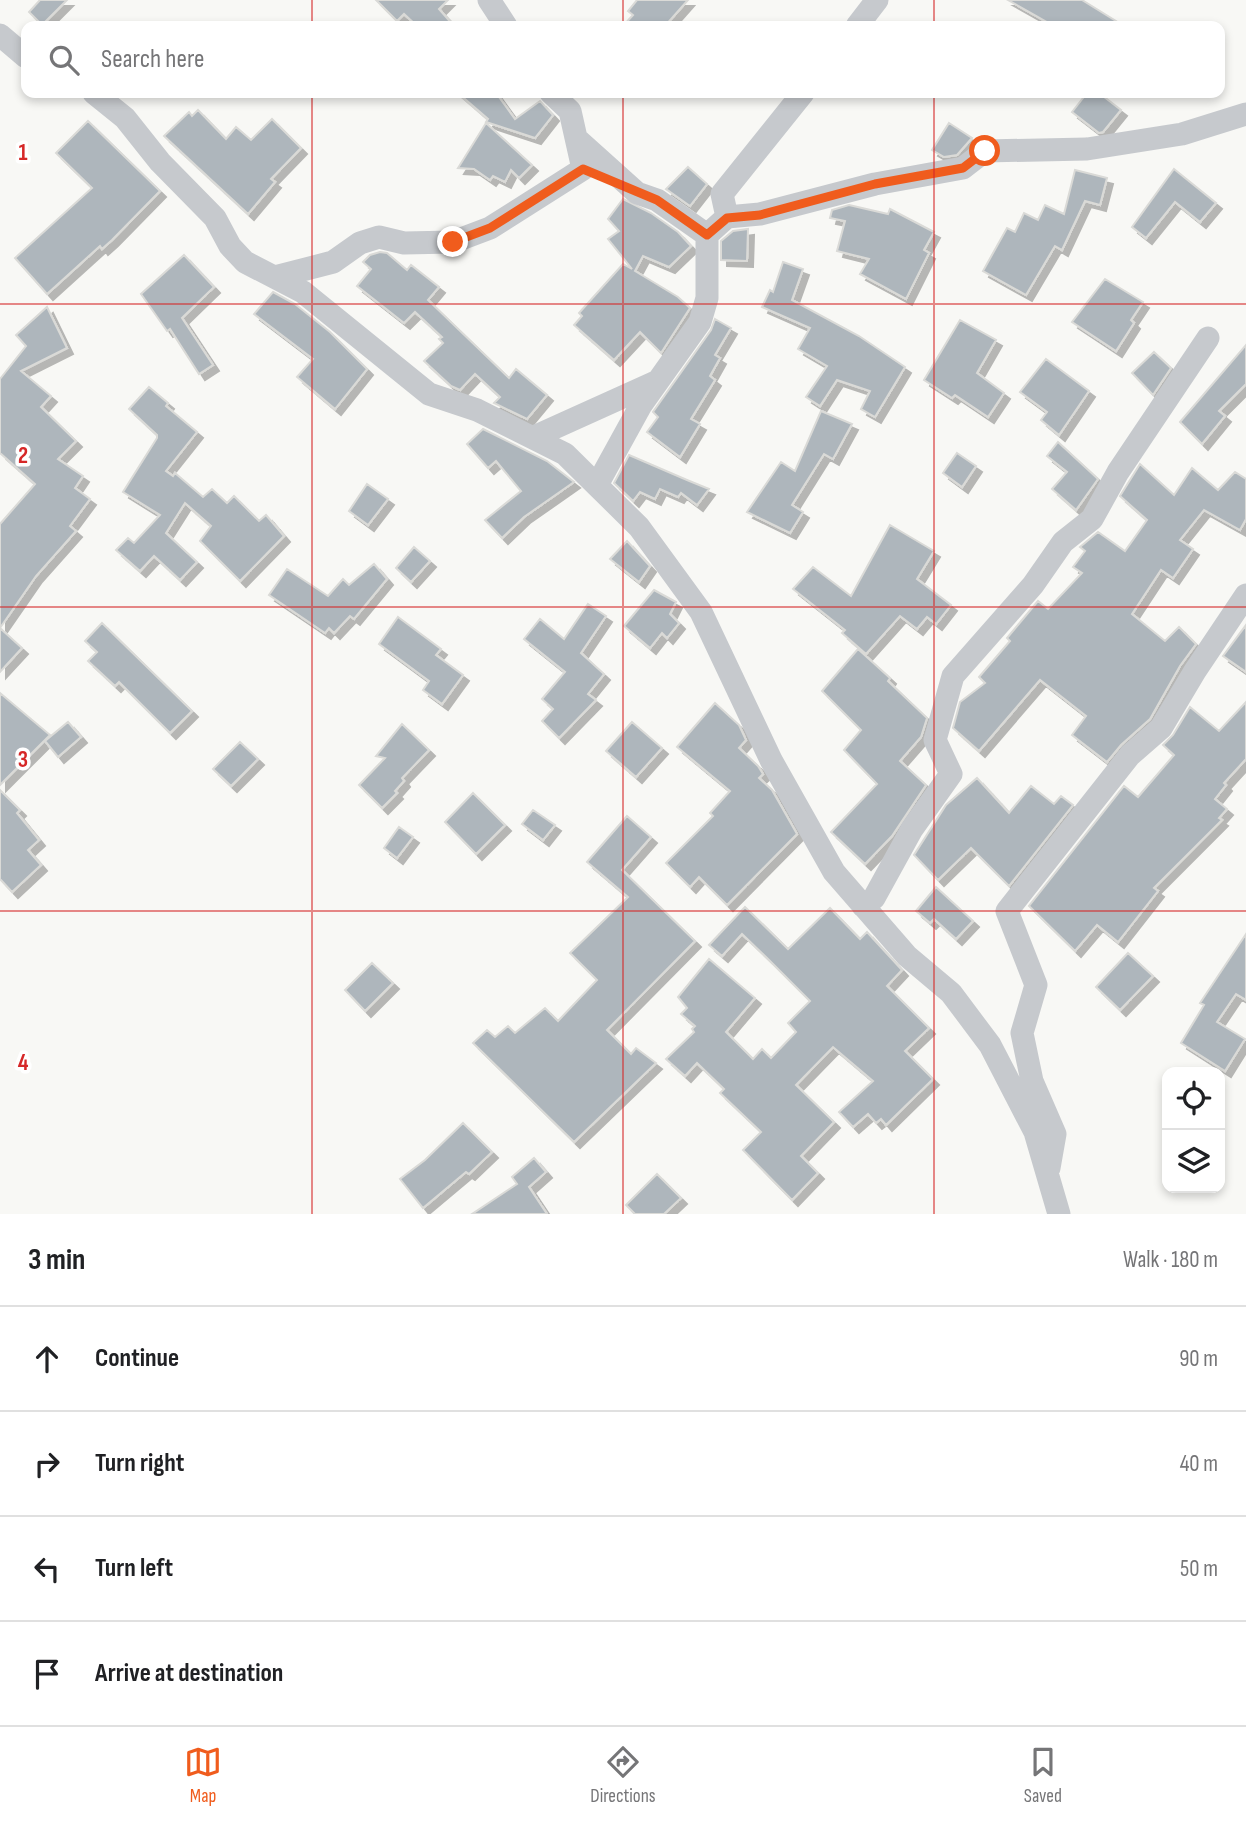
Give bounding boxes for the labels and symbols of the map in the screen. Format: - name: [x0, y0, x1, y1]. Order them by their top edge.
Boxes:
- route start: [969, 135, 1000, 166]
- text: 1: [18, 139, 28, 167]
- route end: [437, 226, 468, 257]
- text: 2: [18, 442, 28, 470]
- text: 3: [18, 746, 28, 774]
- text: 4: [18, 1049, 29, 1077]

